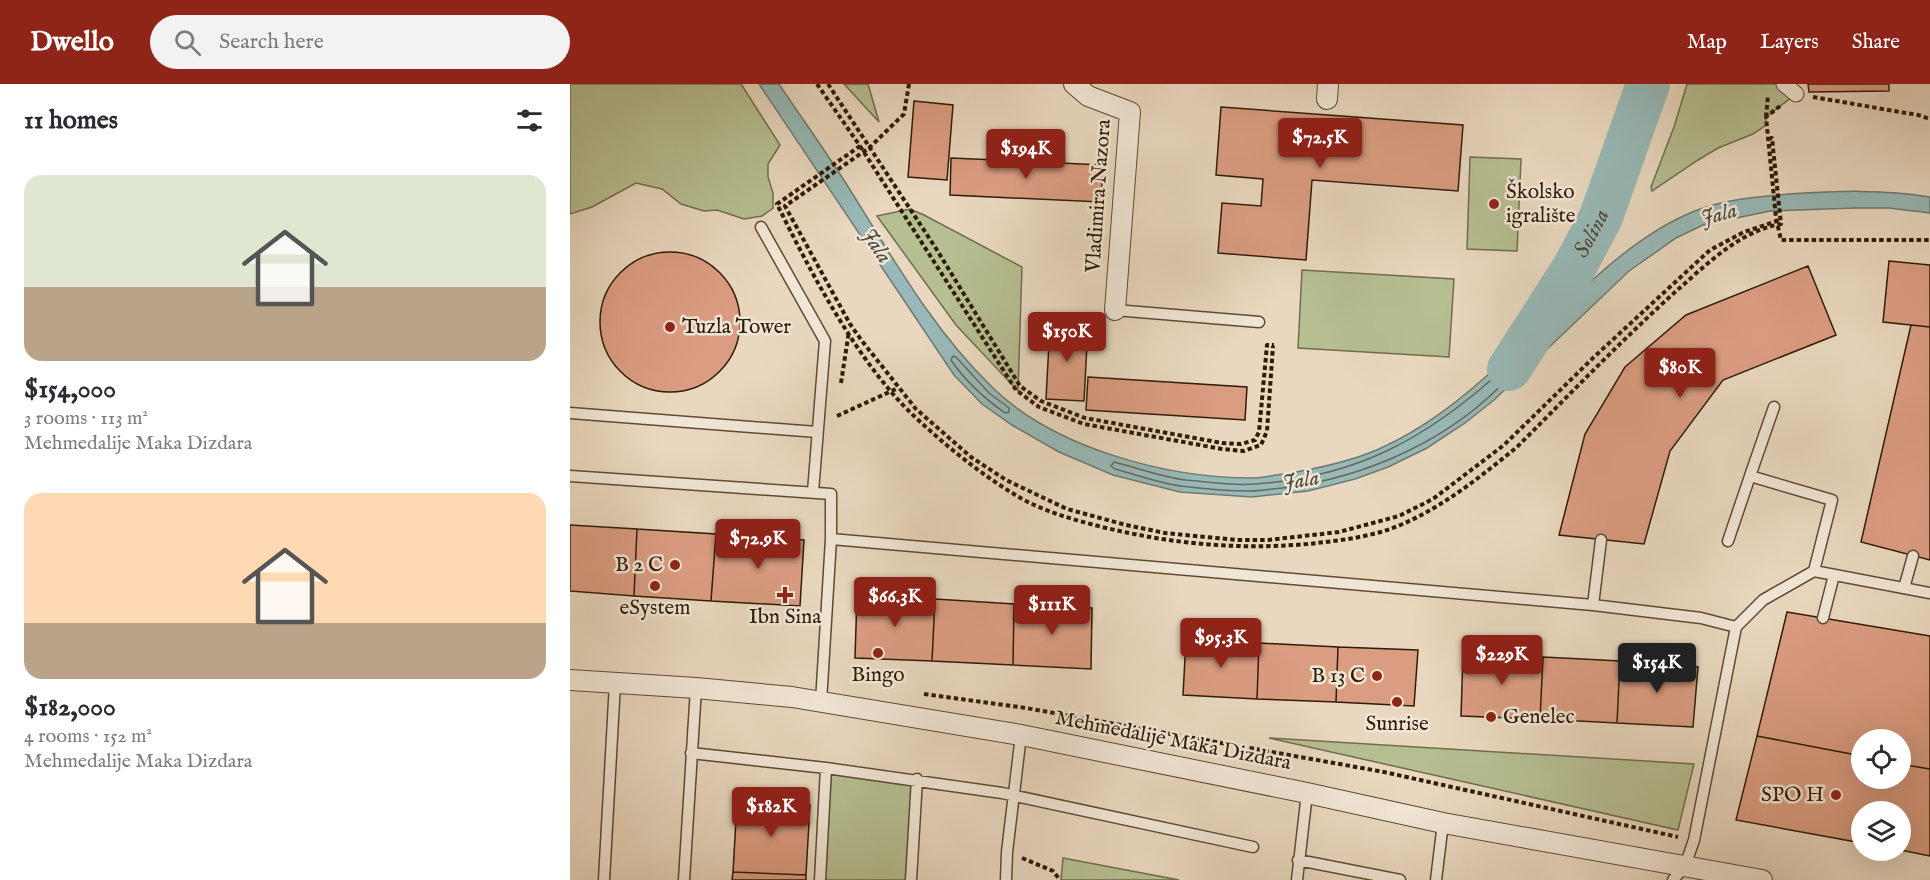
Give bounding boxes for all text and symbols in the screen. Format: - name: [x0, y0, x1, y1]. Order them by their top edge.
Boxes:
- search box: [150, 15, 570, 69]
- text: Dwello: [30, 25, 114, 60]
- icon: search: [171, 26, 204, 59]
- text: Search here: [219, 28, 324, 56]
- text: Map: [1687, 29, 1727, 56]
- text: Layers: [1760, 29, 1819, 56]
- text: Share: [1852, 29, 1900, 56]
- text: 11 homes: [24, 104, 118, 137]
- icon: filters: [513, 104, 546, 137]
- street label: Vladimira Nazora: [1080, 118, 1118, 275]
- pin: $72.5K: [1271, 118, 1369, 169]
- text: $72.5K: [1292, 125, 1348, 150]
- pin: $194K: [984, 129, 1068, 180]
- text: $194K: [1000, 136, 1052, 161]
- place label: Školsko igralište: [1506, 178, 1576, 230]
- marker: Školsko igralište: [1487, 197, 1501, 211]
- water label: Jala: [1698, 197, 1740, 233]
- water label: Solina: [1568, 206, 1617, 263]
- icon: home: [231, 214, 339, 322]
- water label: Jala: [854, 223, 898, 269]
- pin: $150K: [1025, 312, 1109, 363]
- place label: Tuzla Tower: [682, 314, 791, 341]
- text: $150K: [1042, 319, 1092, 344]
- marker: Tuzla Tower: [663, 320, 677, 334]
- pin: $80K: [1644, 348, 1716, 399]
- text: $80K: [1658, 355, 1702, 380]
- text: $154,000: [24, 373, 116, 406]
- text: 3 rooms · 113 m²: [24, 406, 148, 431]
- text: Mehmedalije Maka Dizdara: [24, 431, 253, 456]
- water label: Jala: [1281, 464, 1322, 498]
- pin: $72.9K: [709, 519, 807, 570]
- text: $72.9K: [729, 526, 787, 551]
- icon: home: [231, 532, 339, 640]
- place label: B 2 C: [615, 552, 663, 579]
- marker: B 2 C: [668, 558, 682, 572]
- pin: $66.3K: [846, 577, 944, 628]
- marker: eSystem: [648, 579, 662, 593]
- text: $66.3K: [868, 584, 922, 609]
- pin: $111K: [1010, 585, 1094, 636]
- marker: Ibn Sina: [778, 588, 792, 602]
- text: $111K: [1028, 592, 1076, 617]
- place label: eSystem: [620, 595, 690, 622]
- place label: Ibn Sina: [749, 604, 822, 631]
- pin: $95.3K: [1172, 618, 1270, 669]
- text: $95.3K: [1194, 625, 1248, 650]
- pin: $229K: [1460, 635, 1544, 686]
- text: $229K: [1475, 642, 1529, 667]
- pin: $154K: [1615, 643, 1699, 694]
- marker: Bingo: [871, 646, 885, 660]
- text: $154K: [1632, 650, 1682, 675]
- place label: Bingo: [851, 662, 905, 689]
- place label: B 13 C: [1311, 663, 1365, 690]
- marker: B 13 C: [1370, 669, 1384, 683]
- text: $182,000: [24, 691, 116, 724]
- marker: Sunrise: [1390, 695, 1404, 709]
- place label: Genelec: [1503, 704, 1574, 731]
- street label: Mehmedalije Maka Dizdara: [1053, 705, 1294, 777]
- marker: Genelec: [1484, 710, 1498, 724]
- place label: Sunrise: [1365, 711, 1429, 738]
- text: 4 rooms · 152 m²: [24, 724, 152, 749]
- map controls: [1851, 729, 1911, 861]
- button: locate: [1851, 729, 1911, 789]
- text: Mehmedalije Maka Dizdara: [24, 749, 253, 774]
- place label: SPO H: [1761, 782, 1824, 809]
- pin: $182K: [729, 787, 813, 838]
- marker: SPO H: [1829, 788, 1843, 802]
- text: $182K: [746, 794, 796, 819]
- button: layers: [1851, 801, 1911, 861]

